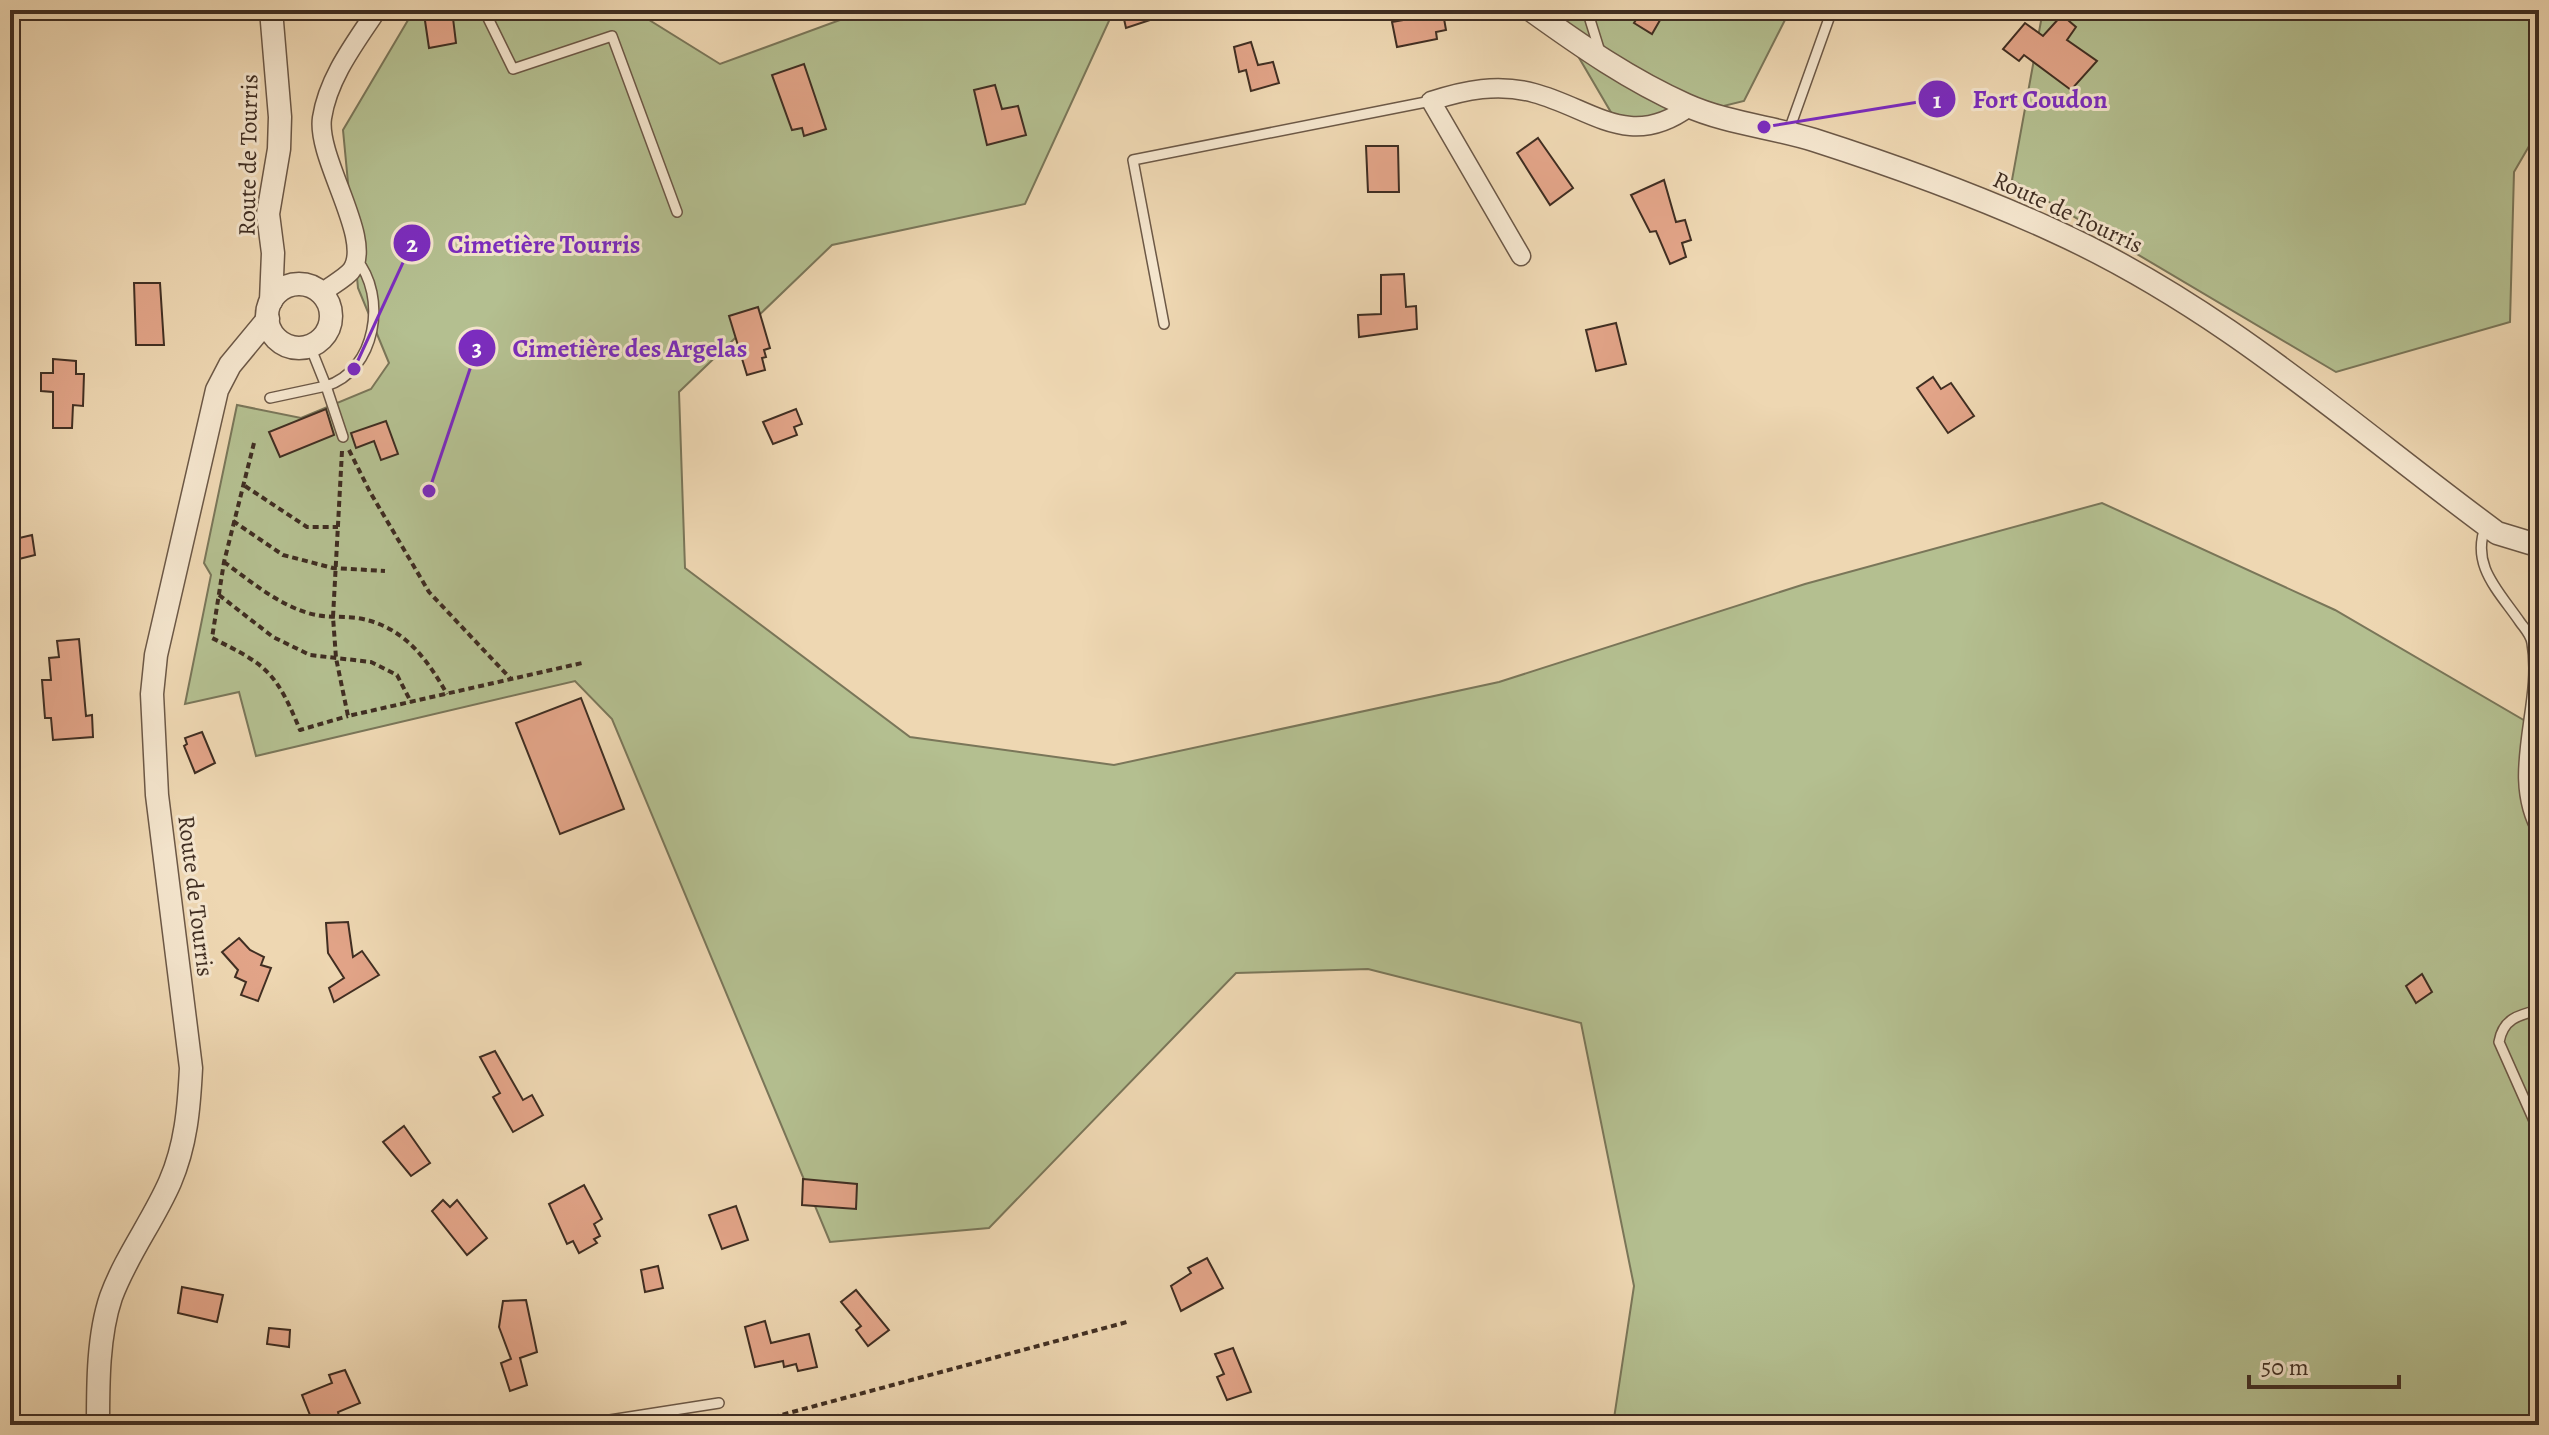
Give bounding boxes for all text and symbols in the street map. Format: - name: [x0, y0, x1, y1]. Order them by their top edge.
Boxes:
- street label: Route de Tourris: [231, 74, 265, 236]
- callout: Fort Coudon: [1917, 74, 2124, 124]
- text: Fort Coudon: [1972, 82, 2108, 117]
- text: 1: [1933, 84, 1942, 116]
- street label: Route de Tourris: [1988, 163, 2148, 261]
- callout: Cimetière Tourris: [392, 218, 657, 268]
- text: Cimetière Tourris: [448, 227, 640, 262]
- text: 2: [406, 228, 418, 260]
- callout: Cimetière des Argelas: [457, 323, 763, 373]
- text: Cimetière des Argelas: [513, 331, 747, 366]
- text: 3: [472, 332, 482, 364]
- street label: Route de Tourris: [170, 814, 222, 978]
- scale bar: [2249, 1339, 2399, 1389]
- text: 50 m: [2261, 1351, 2309, 1383]

